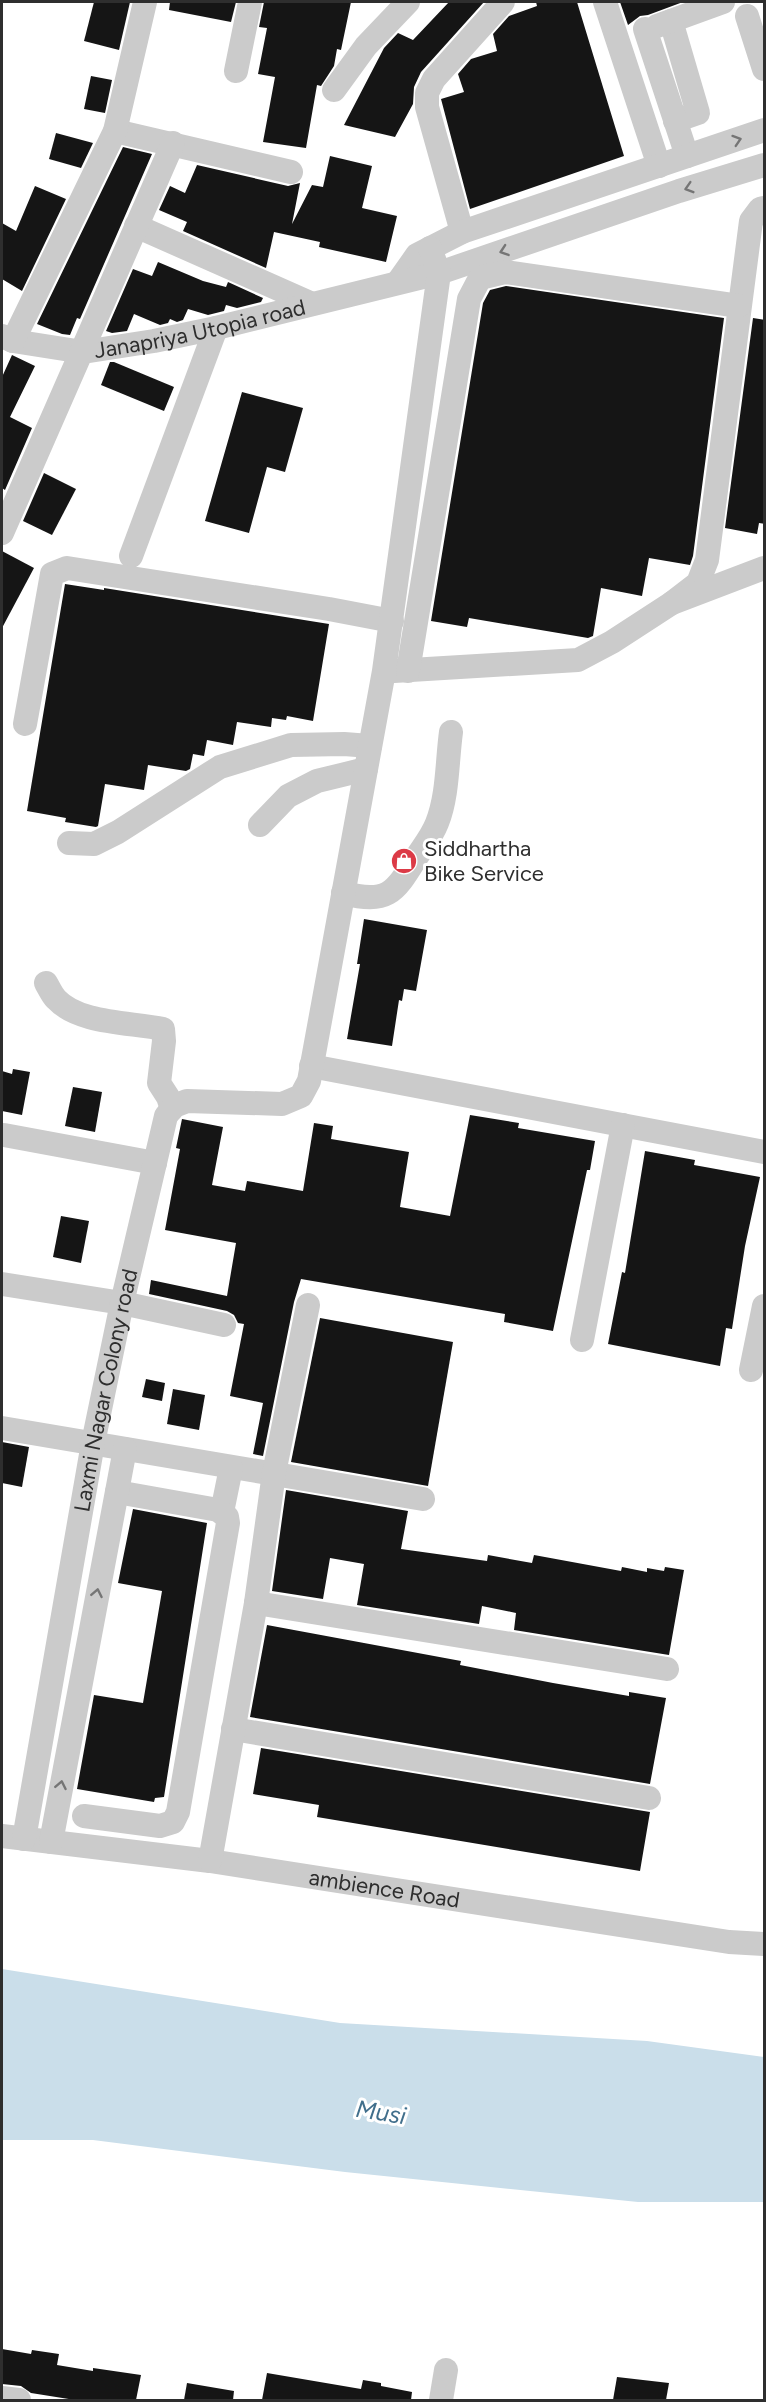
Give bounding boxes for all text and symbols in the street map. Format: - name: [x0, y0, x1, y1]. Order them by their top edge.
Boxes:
- one-way arrow: [731, 134, 742, 147]
- one-way arrow: [684, 181, 695, 193]
- one-way arrow: [499, 243, 510, 256]
- street label: Janapriya Utopia road: [92, 293, 308, 364]
- place label: Siddhartha Bike Service: [424, 835, 544, 887]
- shop icon: Siddhartha Bike Service: [389, 846, 419, 876]
- street label: Laxmi Nagar Colony road: [68, 1266, 143, 1514]
- one-way arrow: [90, 1588, 103, 1598]
- one-way arrow: [54, 1780, 67, 1790]
- street label: ambience Road: [307, 1863, 462, 1913]
- water label: Musi: [354, 2094, 409, 2130]

